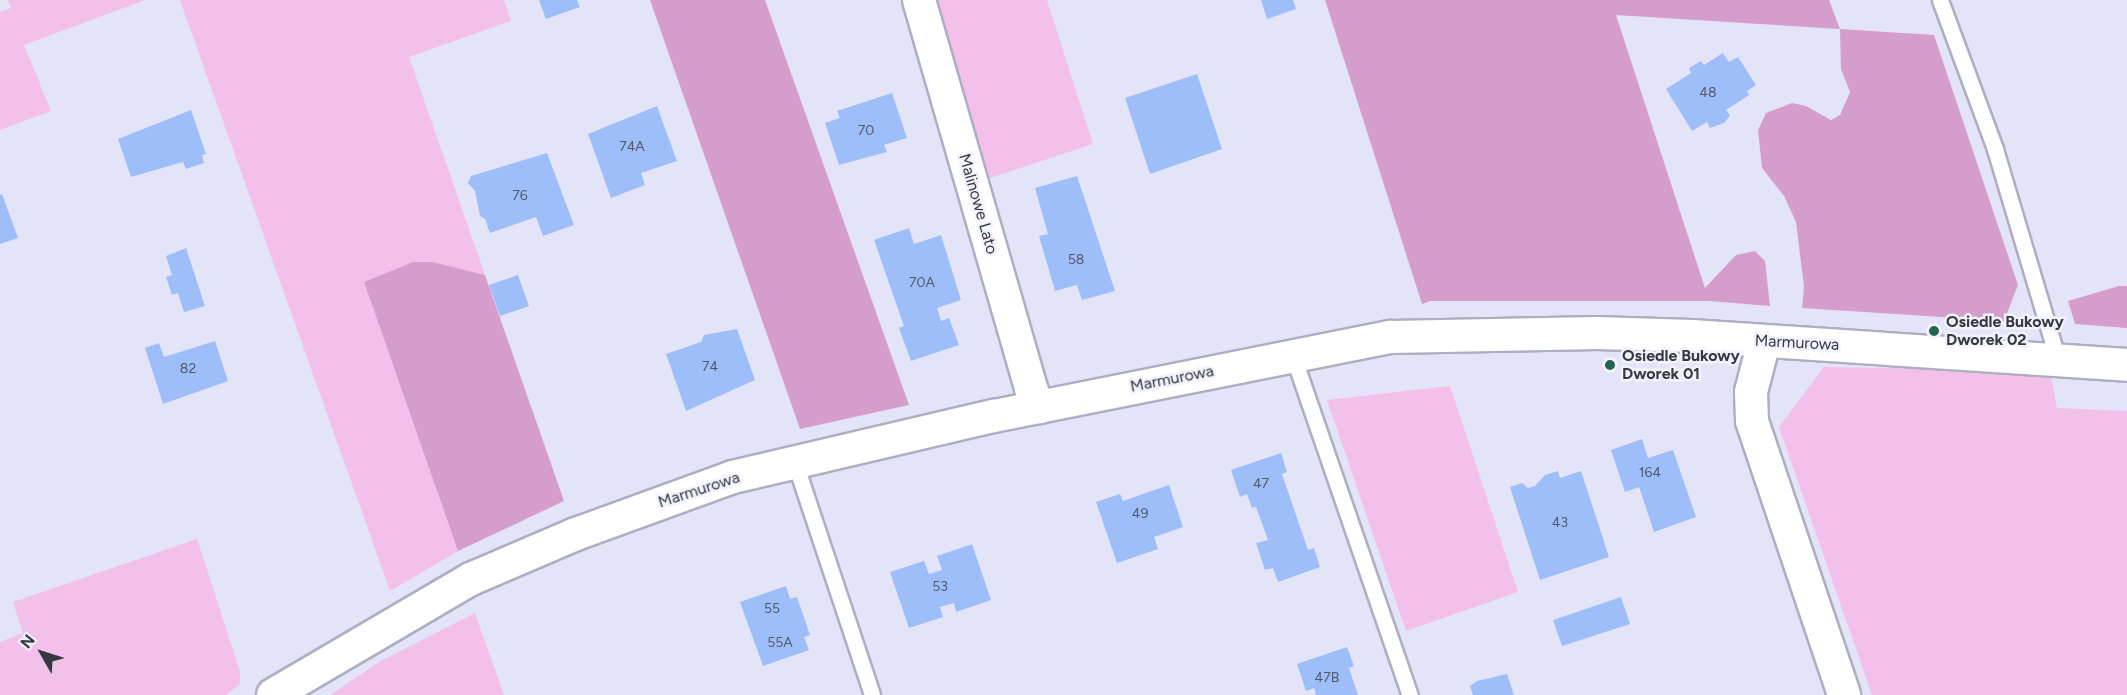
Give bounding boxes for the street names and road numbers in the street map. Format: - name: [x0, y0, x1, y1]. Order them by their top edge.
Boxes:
- street label: Malinowe Lato: [954, 151, 1002, 257]
- street label: Marmurowa: [1754, 331, 1840, 355]
- street label: Marmurowa: [1129, 362, 1215, 396]
- street label: Marmurowa: [656, 468, 742, 512]

